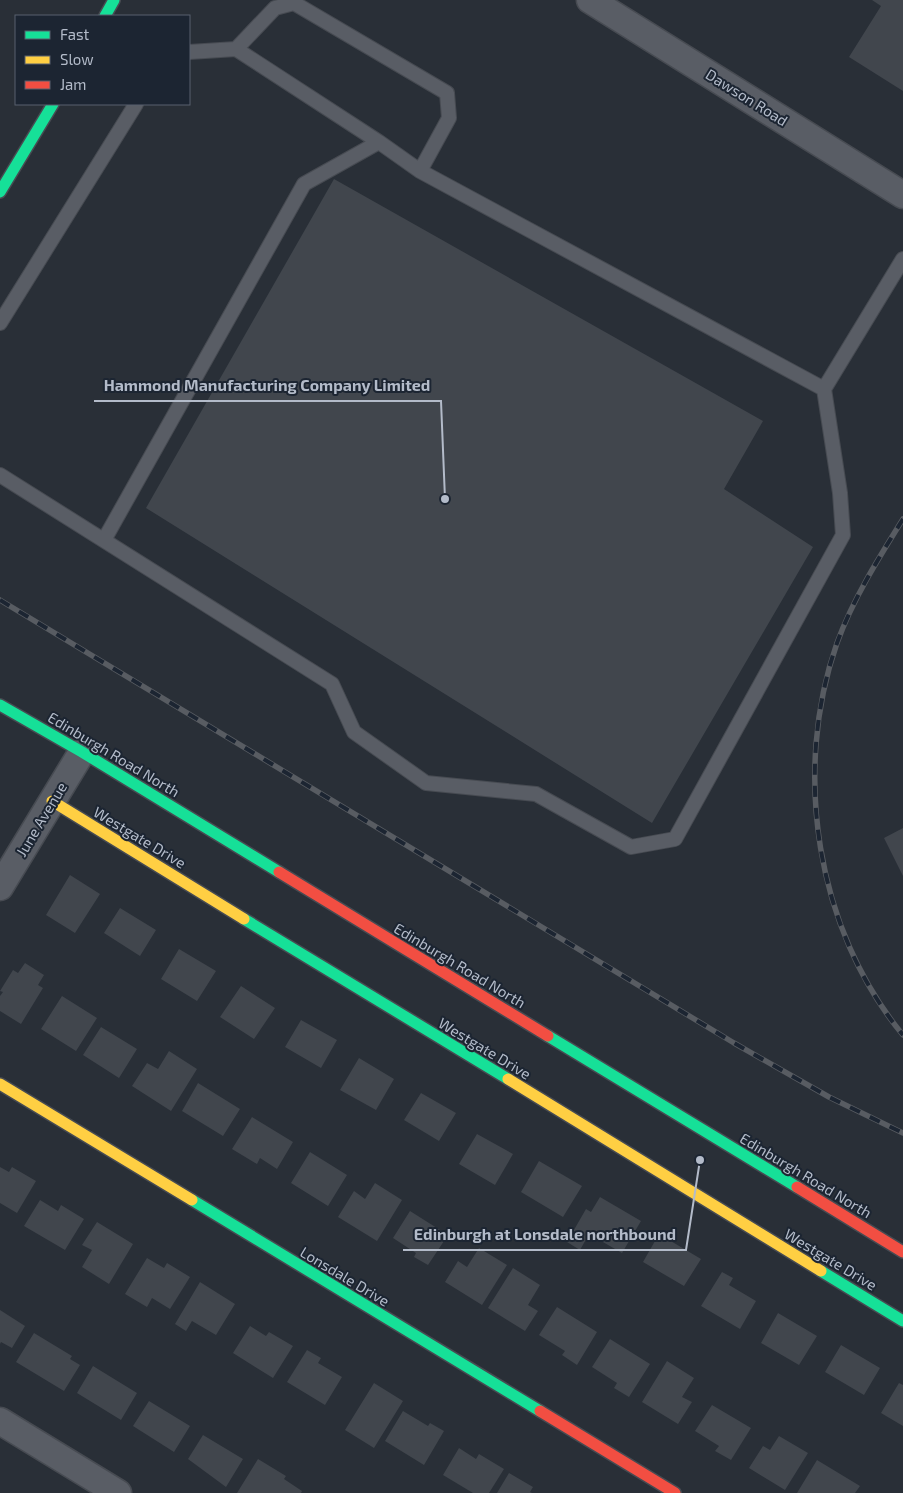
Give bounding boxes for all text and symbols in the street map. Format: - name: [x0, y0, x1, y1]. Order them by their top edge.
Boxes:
- legend: [15, 15, 190, 105]
- text: Fast: [60, 25, 90, 43]
- text: Slow: [60, 50, 94, 68]
- street label: Dawson Road: [703, 65, 791, 129]
- text: Jam: [60, 75, 86, 93]
- callout: Hammond Manufacturing Company Limited: [94, 370, 441, 401]
- text: Hammond Manufacturing Company Limited: [104, 375, 430, 395]
- street label: Edinburgh Road North: [45, 708, 183, 800]
- street label: June Avenue: [12, 779, 70, 859]
- street label: Westgate Drive: [91, 802, 189, 872]
- street label: Edinburgh Road North: [391, 919, 529, 1011]
- street label: Westgate Drive: [436, 1013, 534, 1083]
- street label: Edinburgh Road North: [737, 1129, 875, 1221]
- callout: Edinburgh at Lonsdale northbound: [403, 1219, 686, 1250]
- text: Edinburgh at Lonsdale northbound: [414, 1224, 676, 1243]
- street label: Westgate Drive: [782, 1224, 880, 1294]
- street label: Lonsdale Drive: [297, 1242, 393, 1310]

